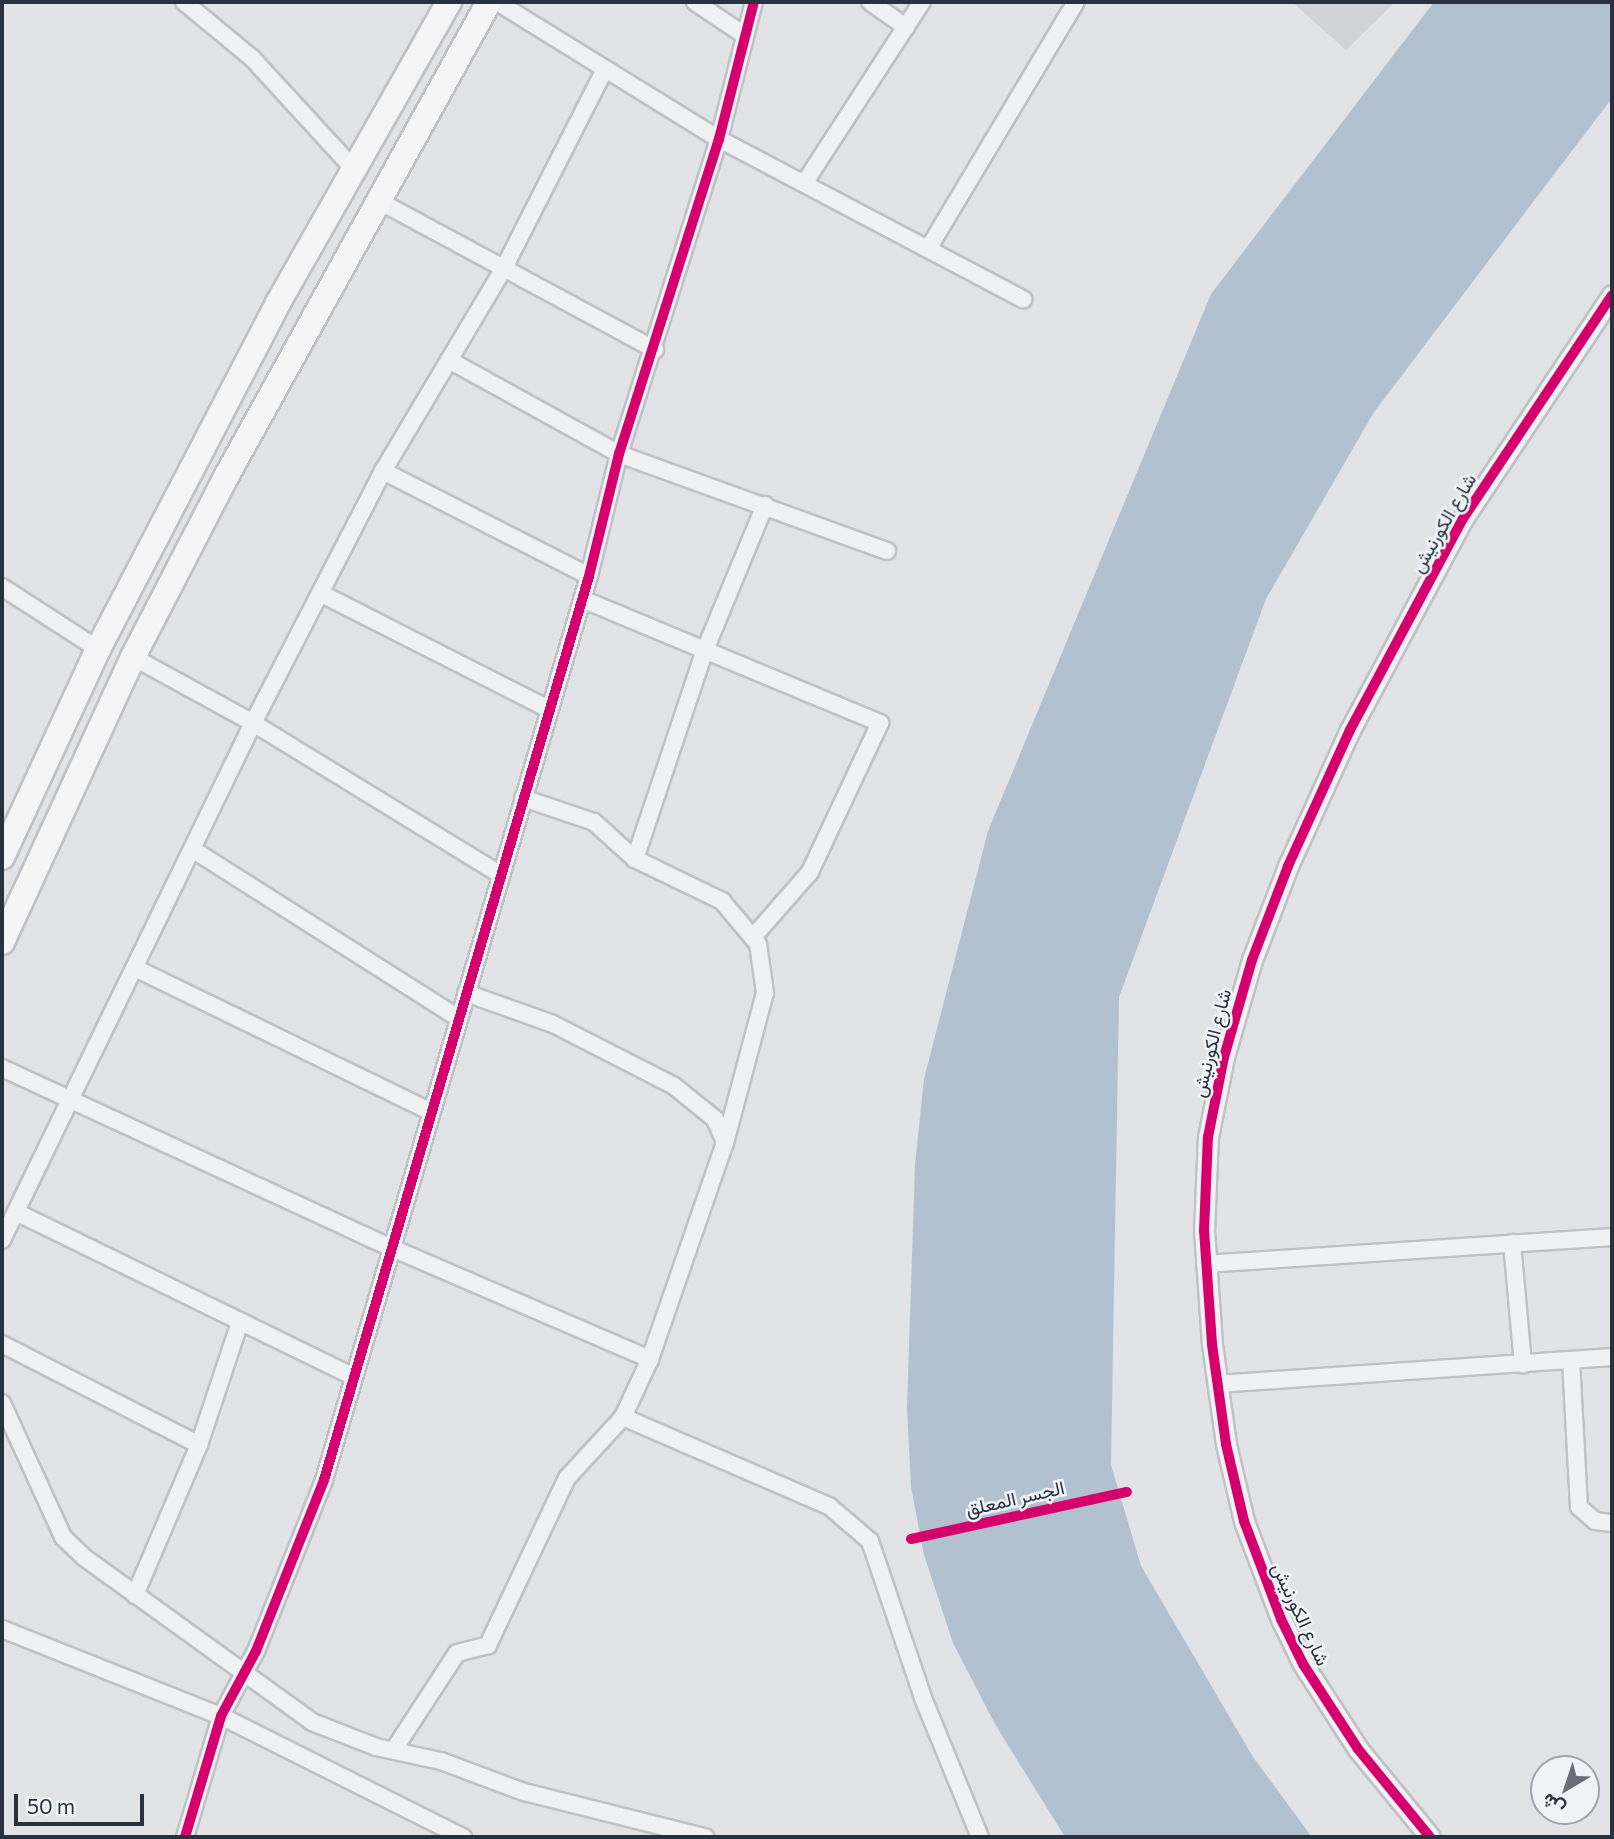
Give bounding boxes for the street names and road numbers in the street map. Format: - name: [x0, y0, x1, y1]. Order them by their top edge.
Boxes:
- street label: شارع الكورنيش: [1405, 469, 1481, 577]
- street label: شارع الكورنيش: [1187, 986, 1235, 1100]
- street label: الجسر المعلق: [963, 1476, 1067, 1520]
- street label: شارع الكورنيش: [1267, 1559, 1335, 1669]

